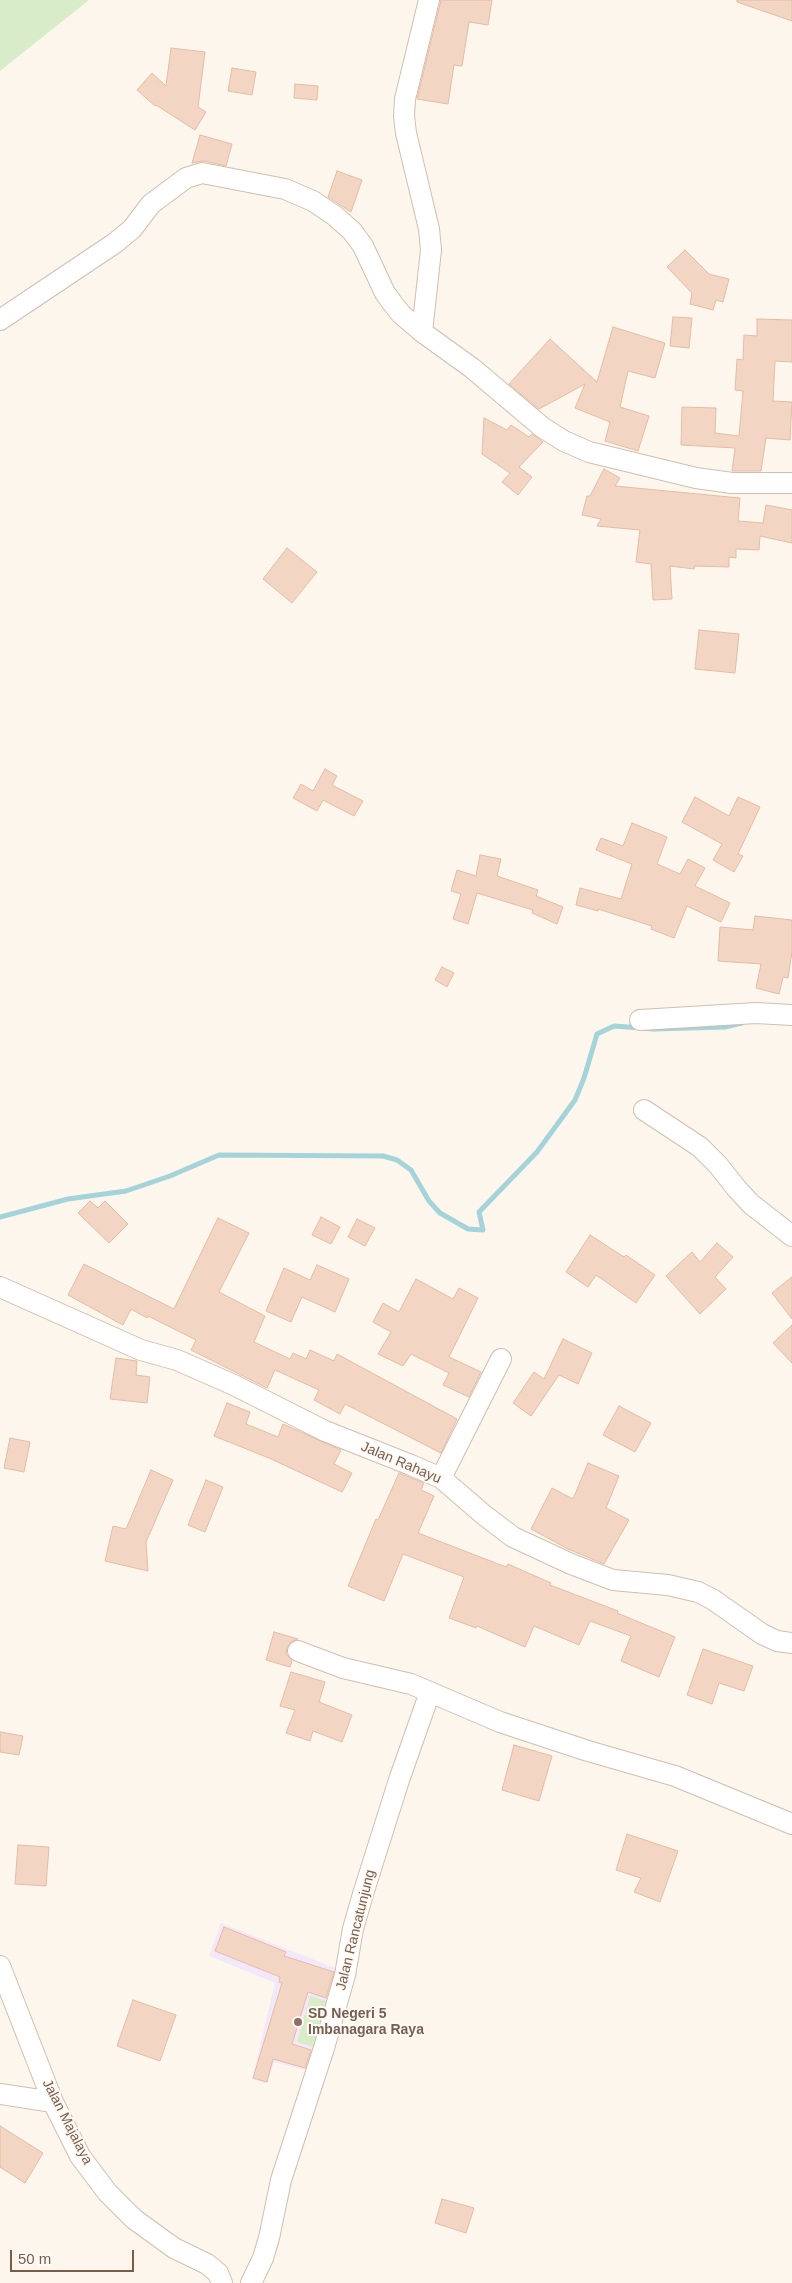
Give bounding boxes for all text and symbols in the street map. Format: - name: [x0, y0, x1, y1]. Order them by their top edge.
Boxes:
- street label: Jalan Rahayu: [358, 1439, 444, 1487]
- street label: Jalan Rancatunjung: [333, 1868, 379, 1992]
- place label: SD Negeri 5 Imbanagara Raya: [308, 2006, 424, 2038]
- marker: SD Negeri 5 Imbanagara Raya: [292, 2016, 304, 2028]
- street label: Jalan Majalaya: [38, 2077, 96, 2167]
- scale bar: [12, 2240, 136, 2272]
- text: 50 m: [18, 2250, 51, 2267]

